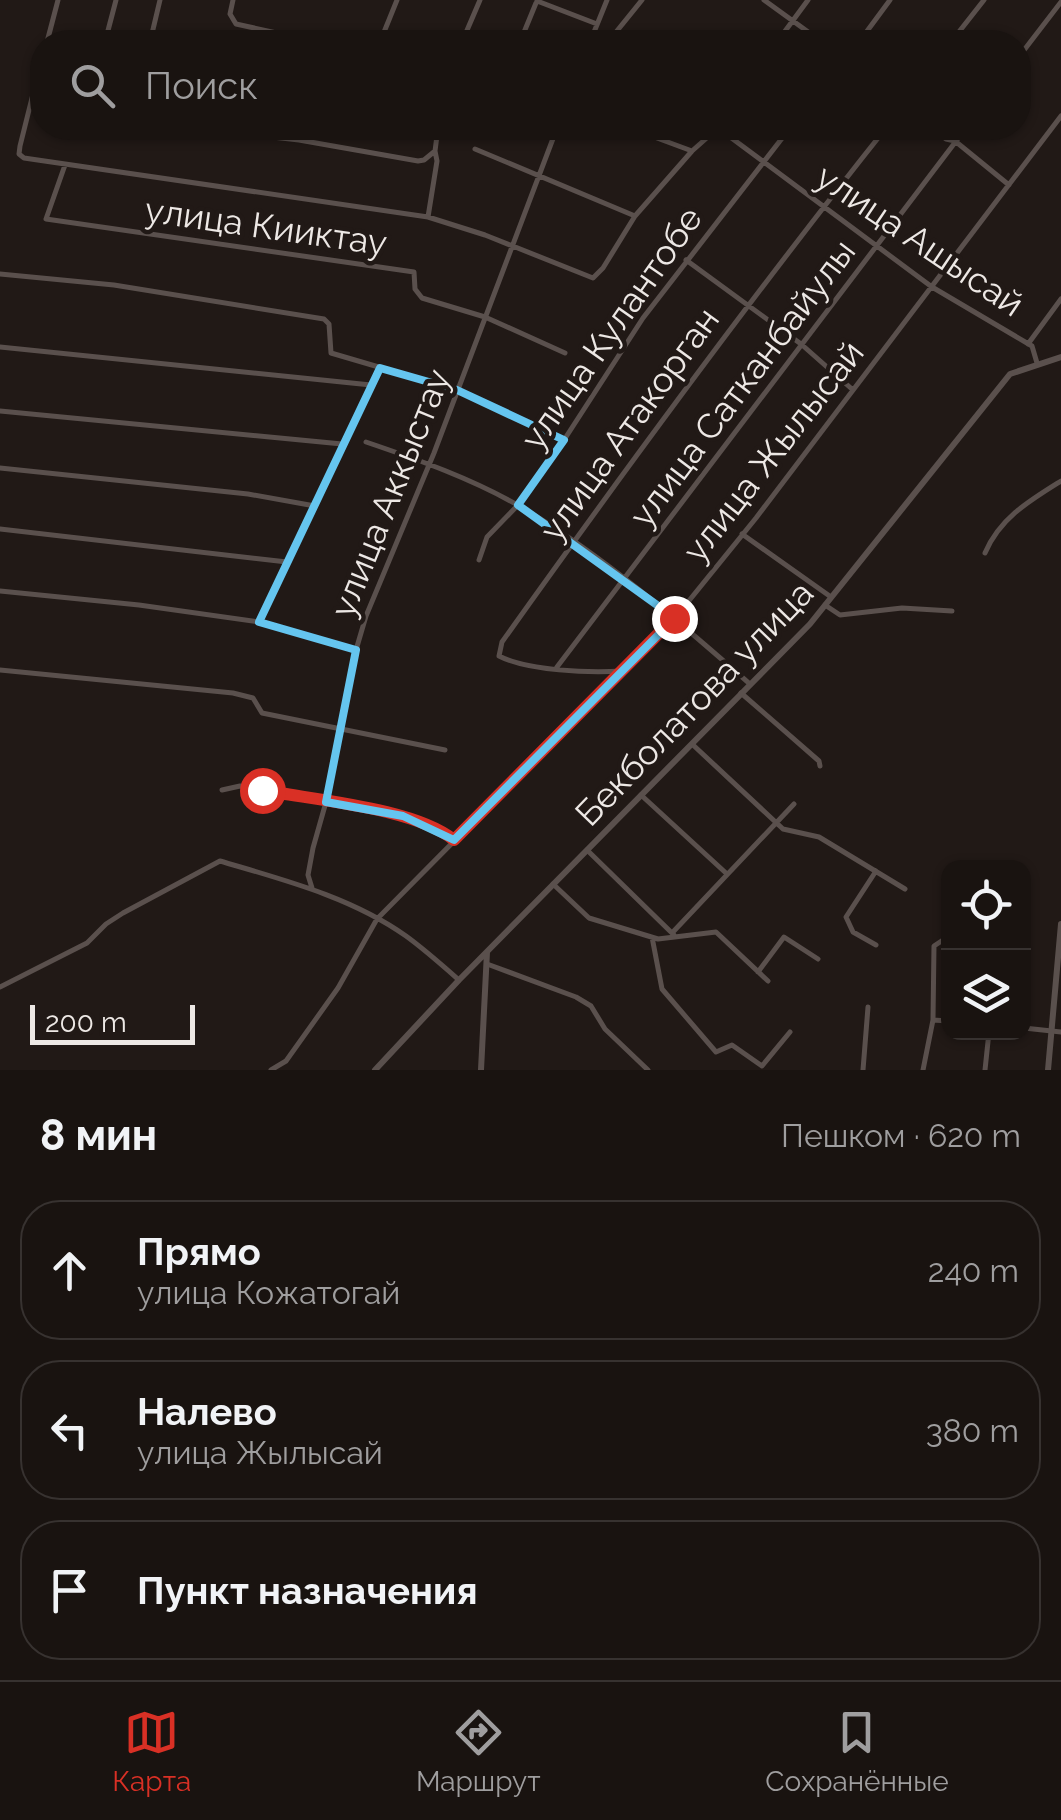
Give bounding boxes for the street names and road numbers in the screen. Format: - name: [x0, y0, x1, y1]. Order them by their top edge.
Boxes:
- street label: улица Ашысай: [809, 156, 1031, 324]
- street label: улица Кииктау: [142, 189, 390, 263]
- street label: улица Кулантобе: [512, 199, 710, 457]
- street label: улица Сатканбайулы: [621, 231, 863, 535]
- street label: улица Атакорган: [531, 299, 727, 549]
- street label: улица Жылысай: [674, 332, 872, 570]
- street label: улица Аккыстау: [322, 363, 458, 623]
- street label: Бекболатова улица: [567, 572, 821, 834]

